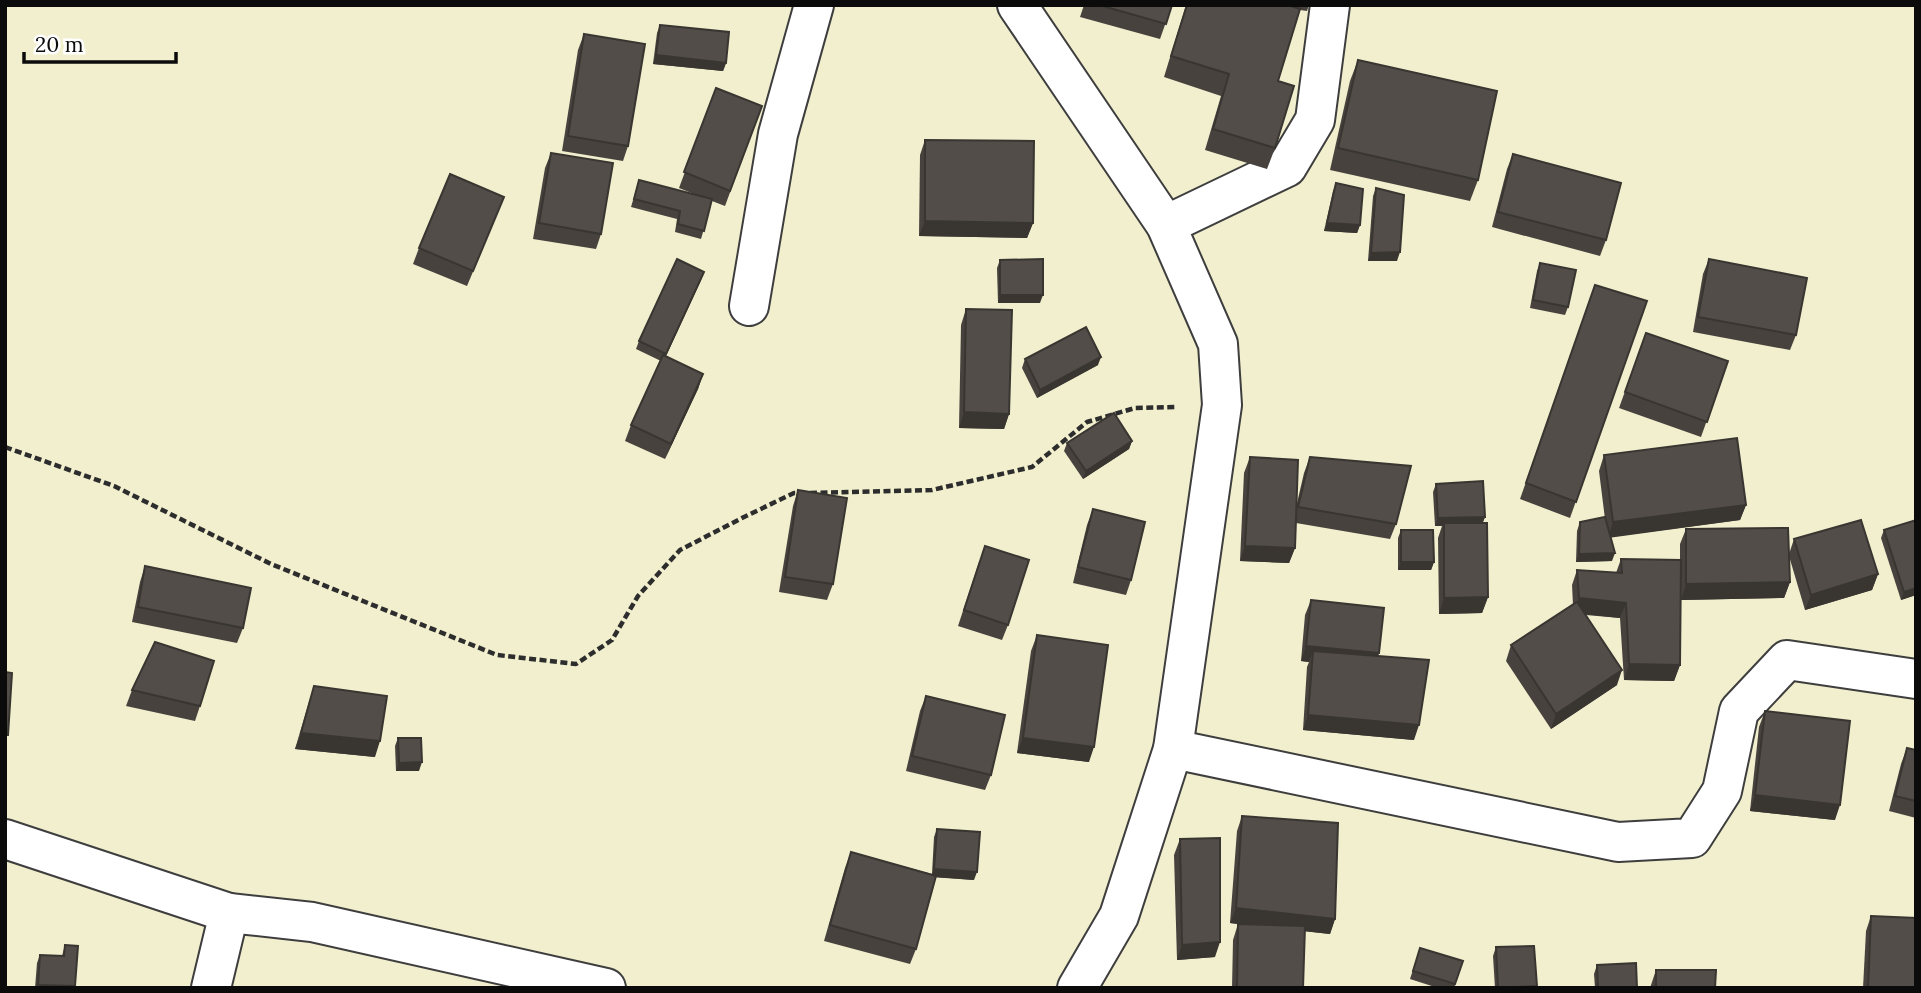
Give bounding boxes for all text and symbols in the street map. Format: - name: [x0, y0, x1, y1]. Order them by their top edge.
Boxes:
- scale bar: [24, 21, 177, 65]
- text: 20 m: [35, 31, 84, 58]

